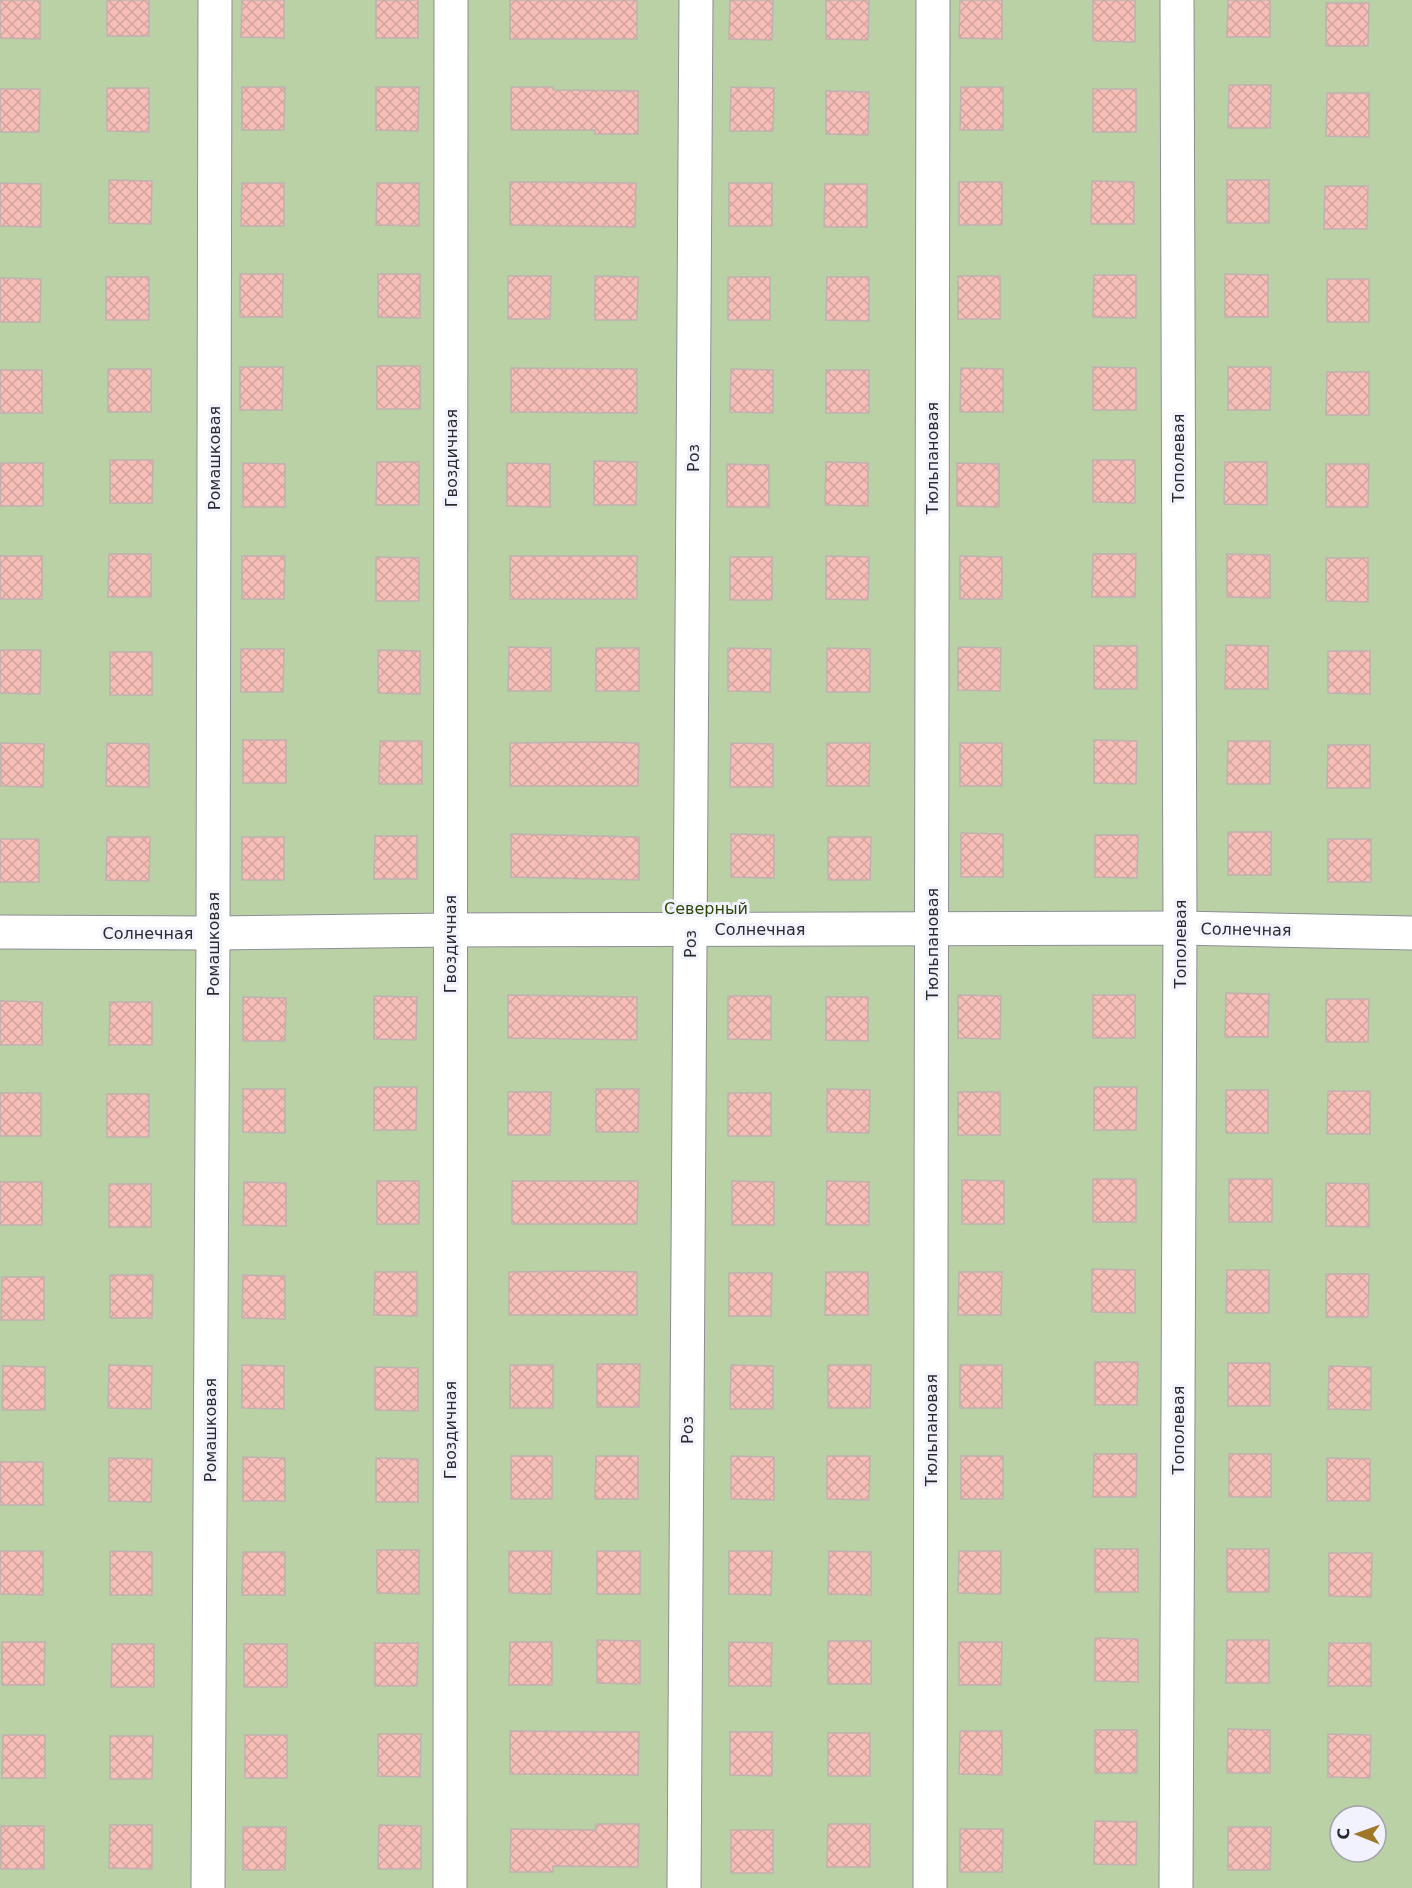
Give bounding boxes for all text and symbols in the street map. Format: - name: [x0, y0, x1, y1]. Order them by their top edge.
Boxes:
- street label: Тюльпановая: [923, 402, 942, 515]
- street label: Ромашковая: [205, 406, 224, 510]
- street label: Гвоздичная: [442, 409, 461, 507]
- street label: Тополевая: [1169, 414, 1188, 503]
- street label: Роз: [684, 444, 703, 472]
- street label: Тюльпановая: [923, 888, 942, 1001]
- street label: Ромашковая: [204, 892, 223, 996]
- street label: Гвоздичная: [441, 895, 460, 993]
- park label: Северный: [664, 899, 748, 918]
- street label: Тополевая: [1171, 900, 1190, 989]
- street label: Солнечная: [1200, 919, 1292, 940]
- street label: Солнечная: [715, 920, 805, 939]
- street label: Солнечная: [103, 924, 193, 943]
- street label: Роз: [681, 930, 700, 958]
- street label: Тюльпановая: [922, 1374, 941, 1487]
- street label: Ромашковая: [201, 1378, 220, 1482]
- street label: Гвоздичная: [441, 1381, 460, 1479]
- street label: Тополевая: [1169, 1386, 1188, 1475]
- street label: Роз: [678, 1416, 697, 1444]
- north arrow: [1328, 1804, 1388, 1864]
- text: С: [1334, 1828, 1353, 1840]

